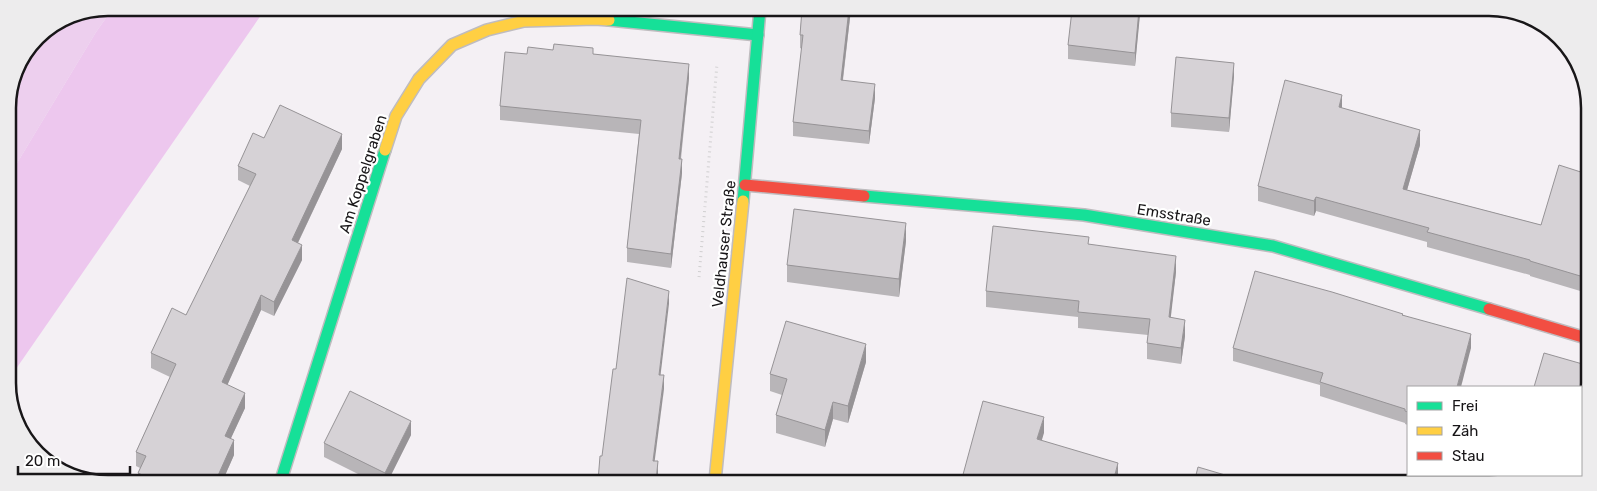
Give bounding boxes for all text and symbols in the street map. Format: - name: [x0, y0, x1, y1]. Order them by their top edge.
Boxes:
- street label: Am Koppelgraben: [335, 113, 391, 235]
- street label: Veldhauser Straße: [708, 179, 740, 309]
- street label: Emsstraße: [1136, 200, 1212, 230]
- legend: [1407, 386, 1582, 476]
- text: Frei: [1452, 397, 1478, 415]
- text: Zäh: [1452, 422, 1478, 440]
- scale bar: [18, 444, 130, 476]
- text: Stau: [1452, 447, 1485, 465]
- text: 20 m: [25, 452, 60, 470]

